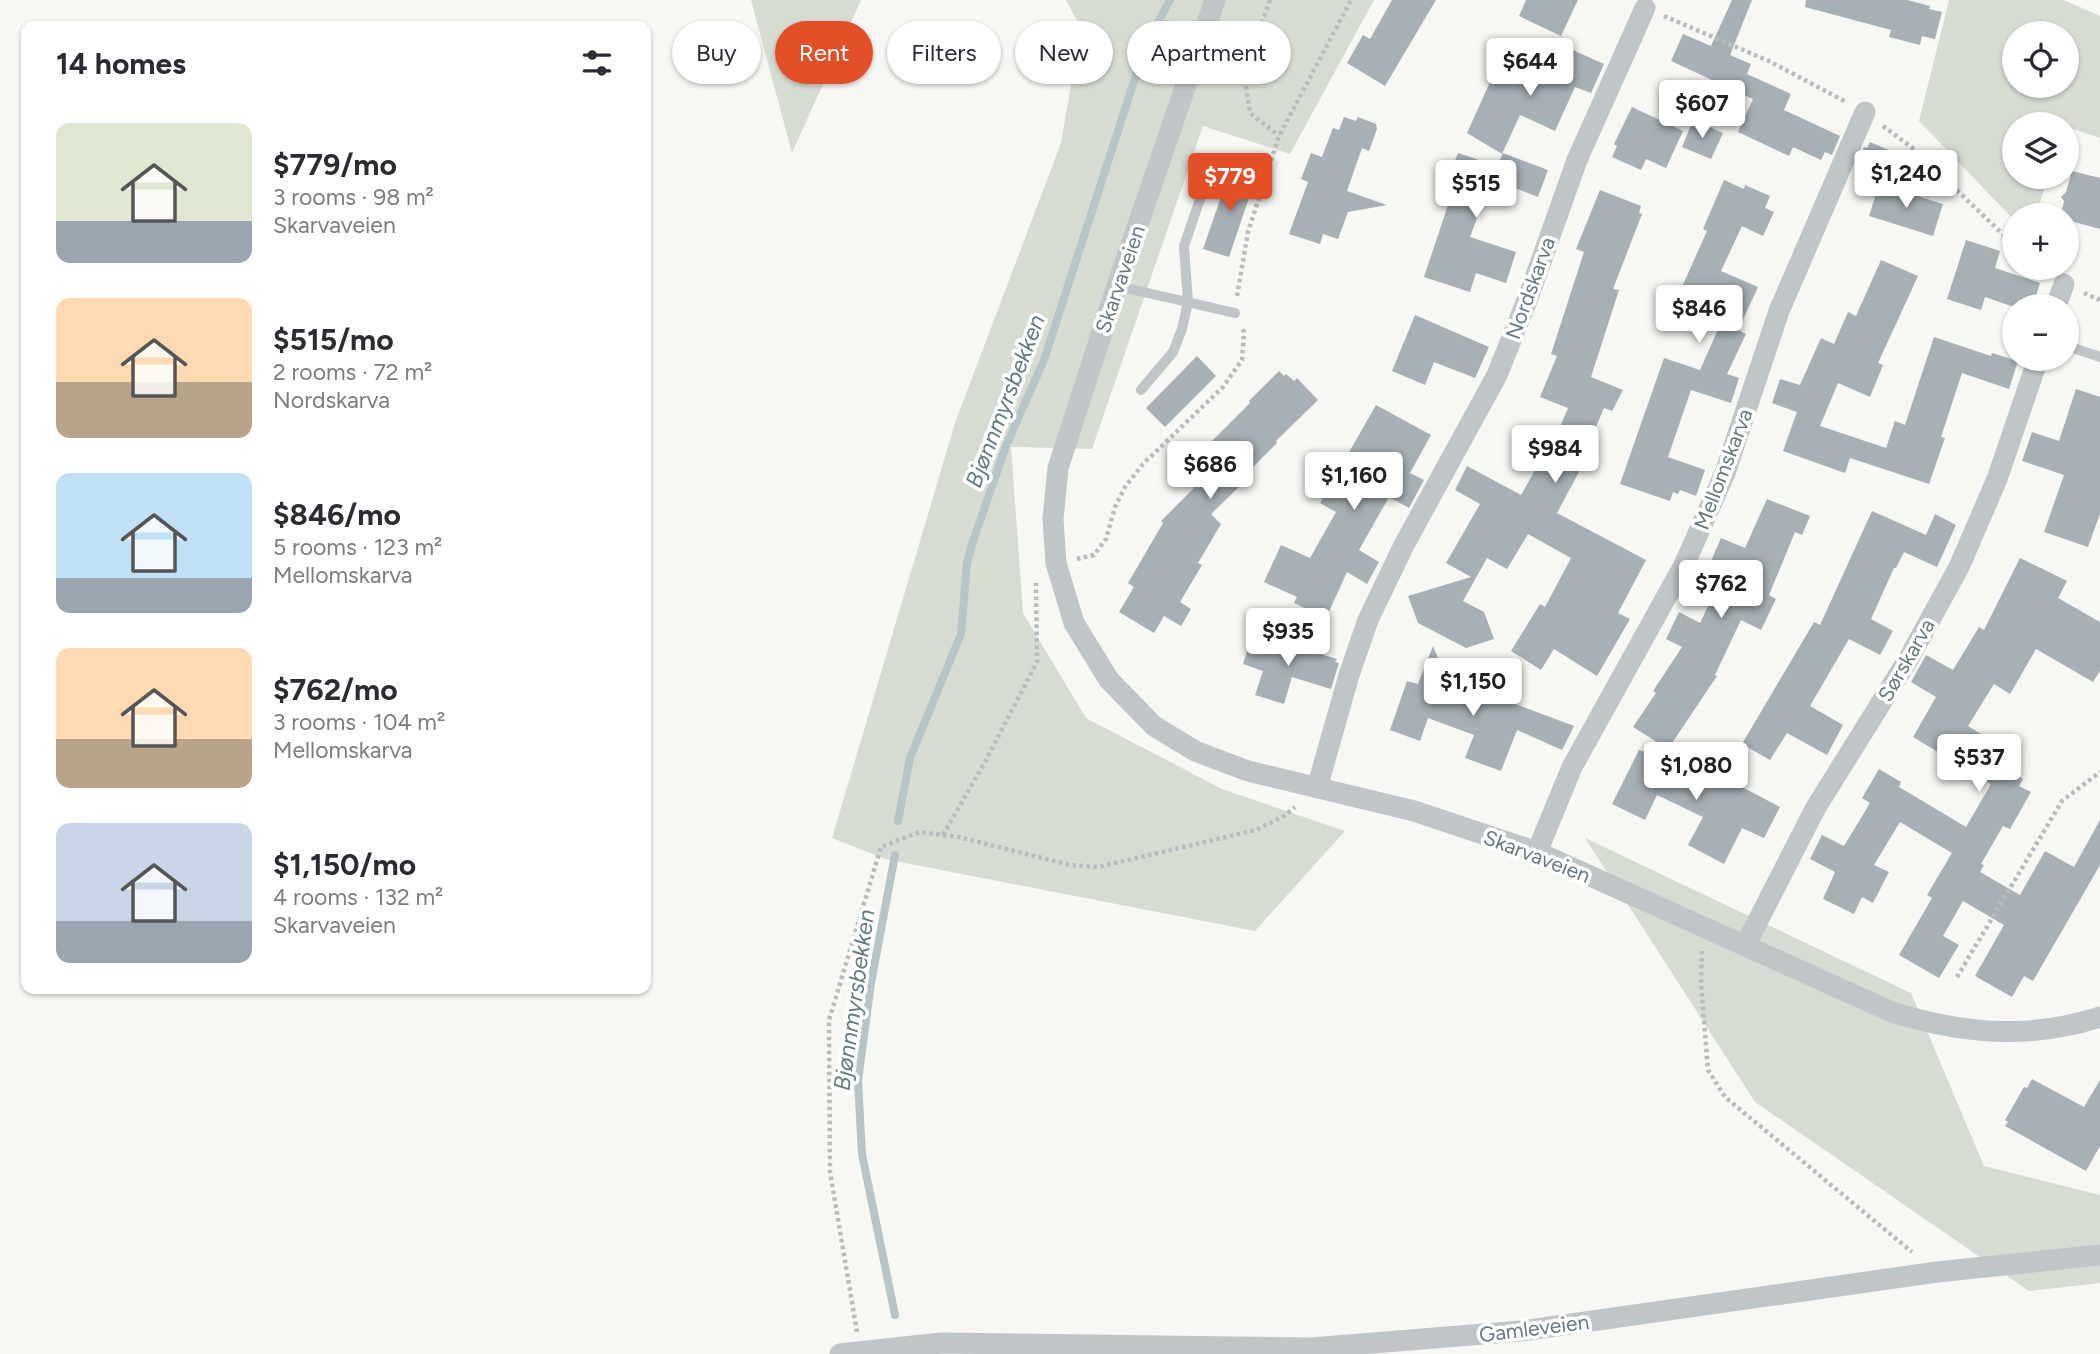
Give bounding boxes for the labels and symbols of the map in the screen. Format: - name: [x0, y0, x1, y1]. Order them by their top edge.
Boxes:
- pin: $644: [1489, 38, 1571, 98]
- pin: $607: [1661, 80, 1743, 140]
- pin: $1,240: [1849, 150, 1963, 210]
- pin: $779: [1189, 154, 1271, 213]
- pin: $515: [1435, 160, 1517, 220]
- street label: Skarvaveien: [1090, 222, 1150, 336]
- street label: Nordskarva: [1500, 234, 1560, 342]
- pin: $846: [1658, 286, 1740, 345]
- water label: Bjønnmyrsbekken: [959, 311, 1051, 491]
- street label: Mellomskarva: [1688, 405, 1758, 533]
- pin: $984: [1514, 426, 1596, 485]
- pin: $686: [1169, 442, 1251, 501]
- pin: $1,160: [1297, 452, 1411, 512]
- pin: $762: [1680, 560, 1762, 620]
- pin: $935: [1247, 608, 1329, 668]
- street label: Sørskarva: [1872, 614, 1940, 706]
- pin: $1,150: [1416, 658, 1530, 718]
- pin: $537: [1938, 734, 2020, 794]
- pin: $1,080: [1639, 742, 1753, 802]
- street label: Skarvaveien: [1480, 824, 1594, 888]
- water label: Bjønnmyrsbekken: [827, 907, 881, 1092]
- street label: Gamleveien: [1478, 1309, 1590, 1347]

